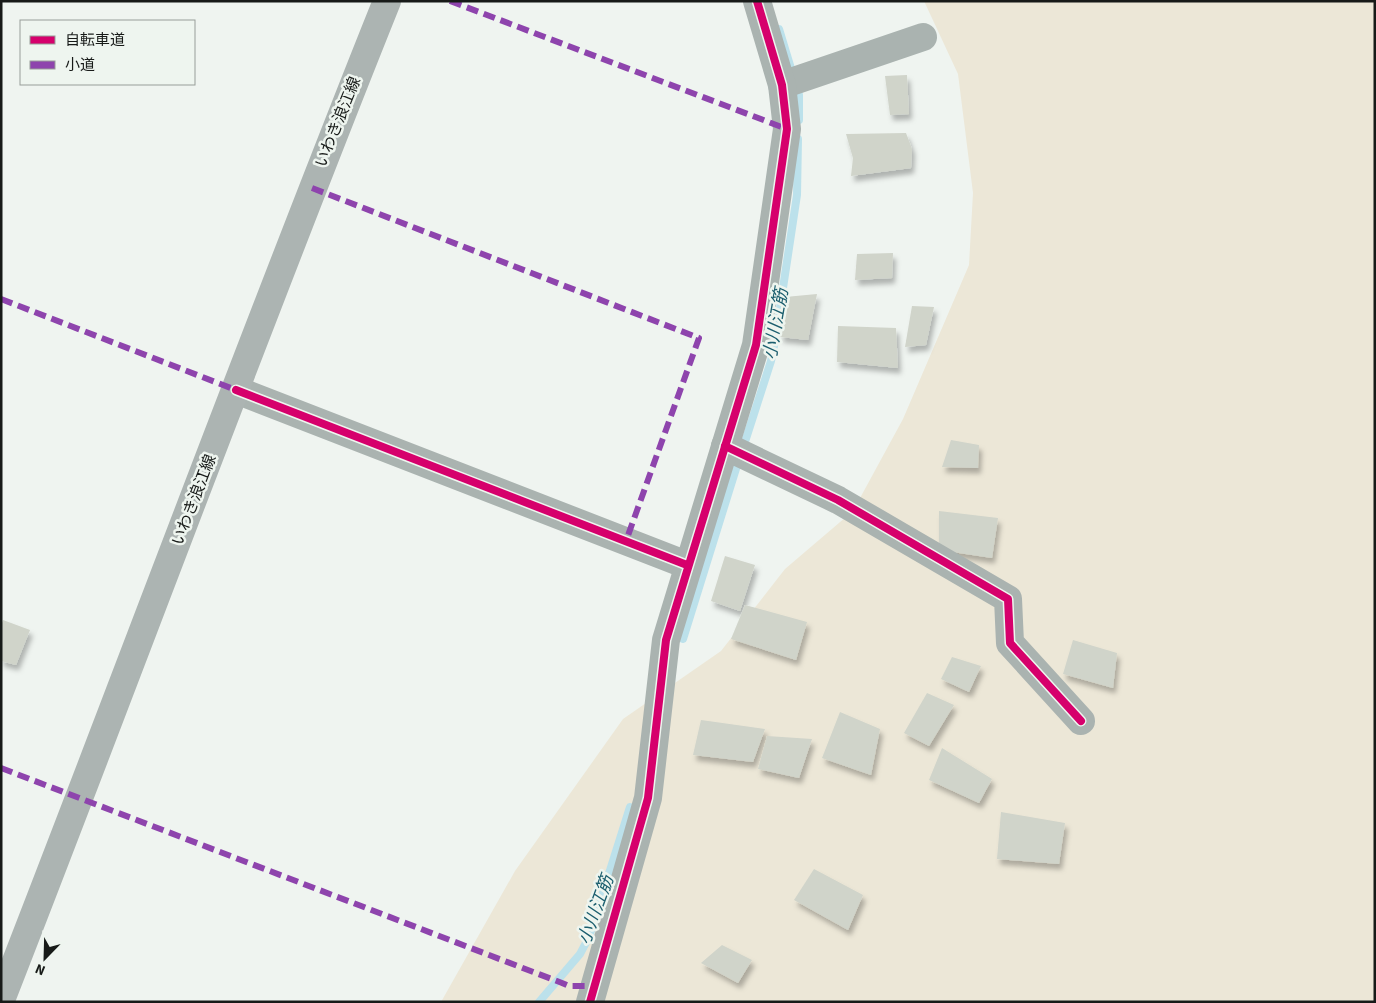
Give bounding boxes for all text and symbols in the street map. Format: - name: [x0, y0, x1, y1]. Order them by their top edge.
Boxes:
- legend: [20, 20, 195, 85]
- text: 自転車道: [65, 30, 125, 51]
- text: 小道: [65, 55, 95, 76]
- street label: いわき浪江線: [310, 73, 366, 171]
- water label: 小川江筋: [757, 283, 795, 362]
- street label: いわき浪江線: [167, 451, 221, 549]
- water label: 小川江筋: [572, 869, 621, 948]
- north arrow: [20, 933, 70, 983]
- text: N: [32, 958, 49, 980]

